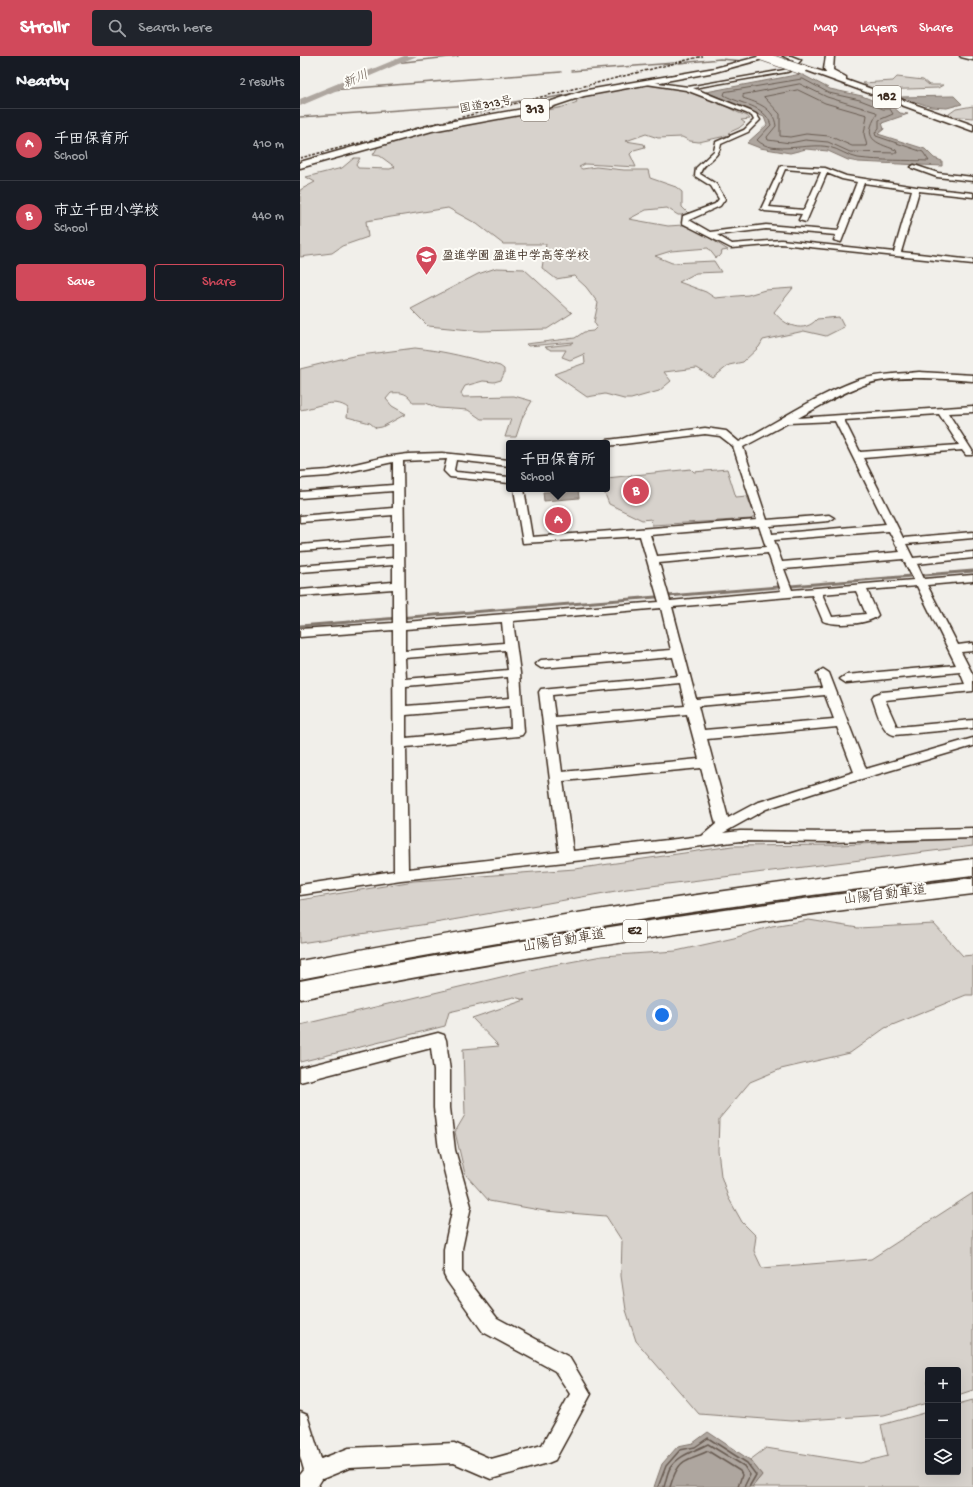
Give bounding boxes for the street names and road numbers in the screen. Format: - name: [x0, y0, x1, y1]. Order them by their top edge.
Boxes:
- road number: 182: [873, 86, 901, 108]
- street label: 国道313号: [458, 93, 513, 118]
- road number: 313: [521, 99, 549, 121]
- street label: 山陽自動車道: [842, 882, 928, 910]
- road number: E2: [623, 920, 647, 942]
- street label: 山陽自動車道: [521, 927, 607, 957]

